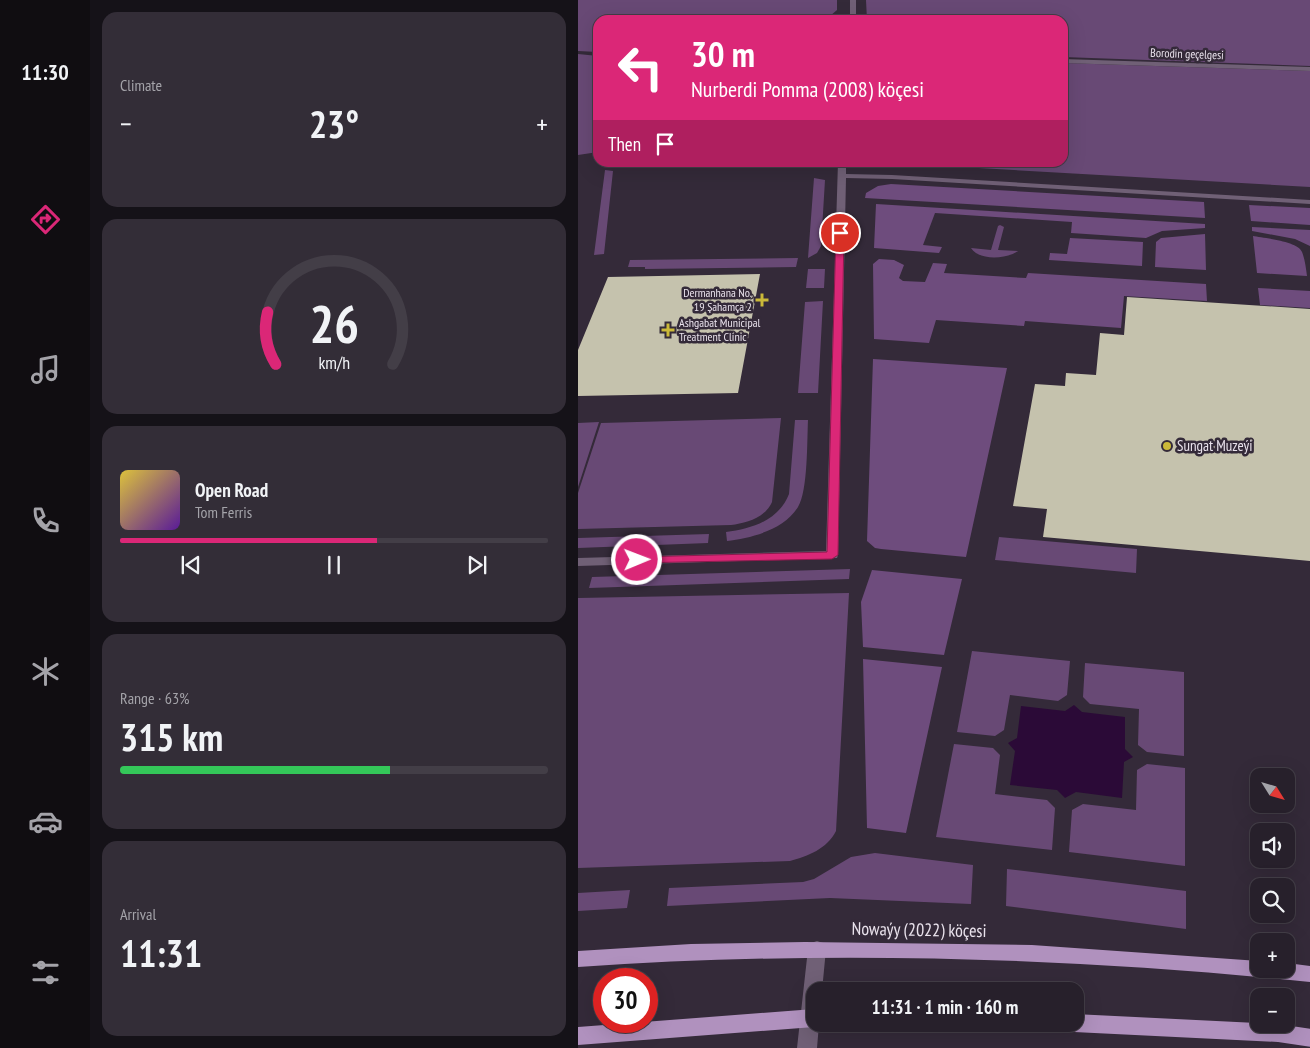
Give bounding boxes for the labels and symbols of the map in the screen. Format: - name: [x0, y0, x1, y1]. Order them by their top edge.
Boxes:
- street label: Borodin geçelgesi: [1150, 45, 1224, 62]
- pin: [819, 212, 861, 254]
- place label: Dermanhana No. 19 Şahamça 2: [683, 285, 752, 314]
- marker: Dermanhana No. 19 Şahamça 2: [756, 294, 768, 306]
- place label: Ashgabat Municipal Treatment Clinic: [679, 315, 760, 344]
- marker: Ashgabat Municipal Treatment Clinic: [661, 323, 675, 337]
- place label: Sungat Muzeýi: [1177, 436, 1252, 455]
- marker: Sungat Muzeýi: [1161, 440, 1173, 452]
- position arrow: [610, 533, 662, 585]
- north arrow: [1250, 768, 1296, 812]
- street label: Nowaýy (2022) köçesi: [851, 917, 987, 942]
- speed limit sign: 30: [593, 968, 658, 1033]

